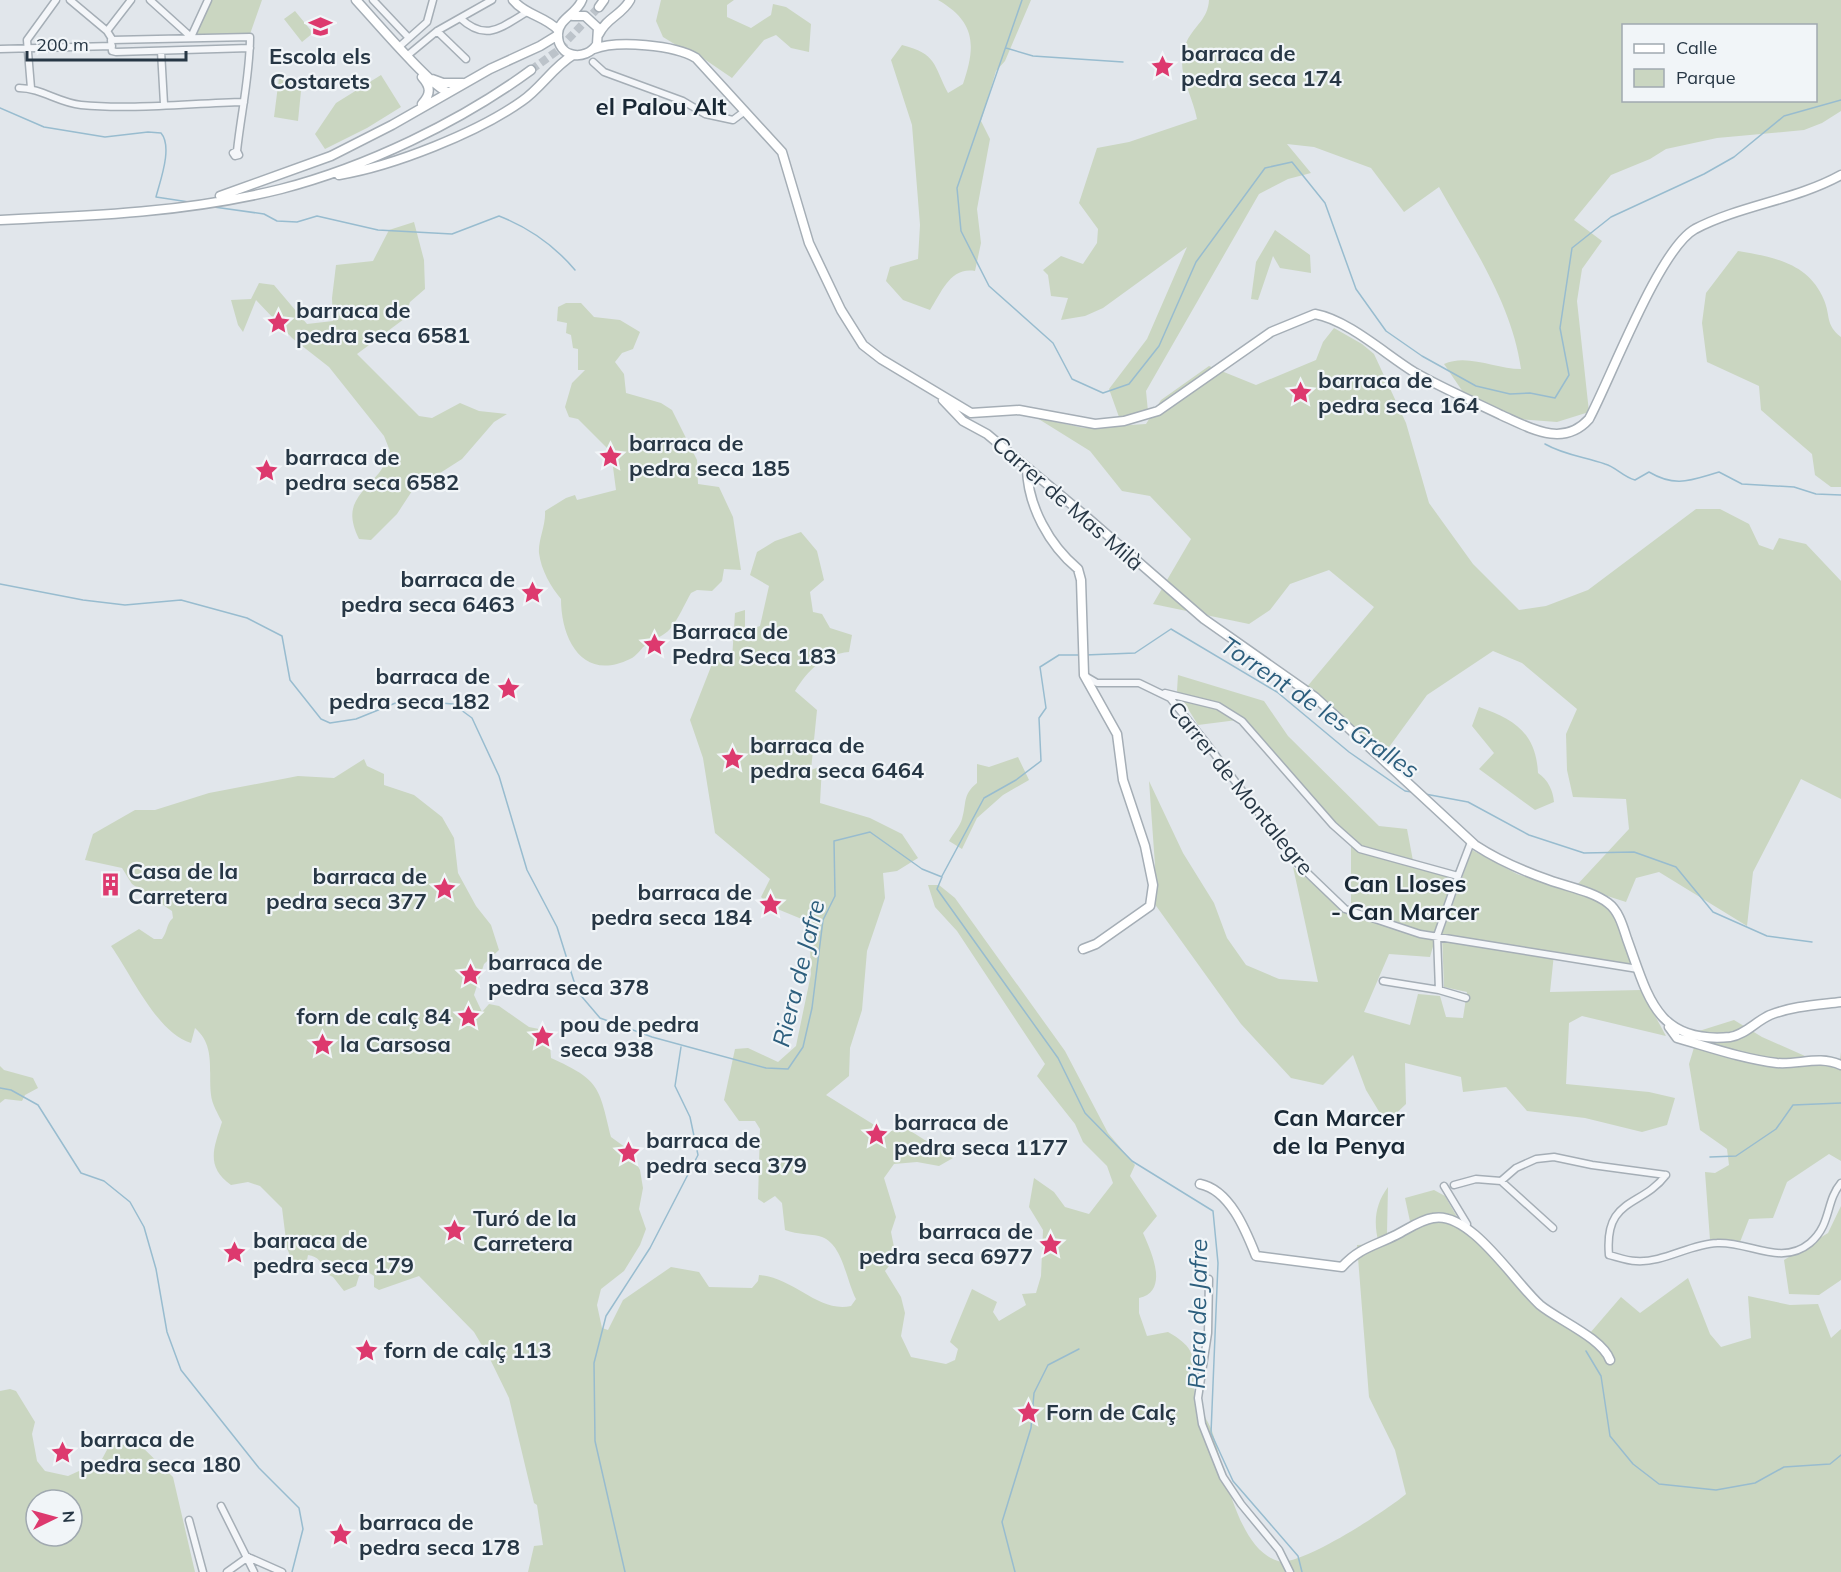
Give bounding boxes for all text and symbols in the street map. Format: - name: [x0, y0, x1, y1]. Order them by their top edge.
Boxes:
- school or university icon: Escola els Costarets: [307, 14, 333, 40]
- scale bar: [27, 24, 186, 62]
- legend: [1622, 24, 1817, 102]
- text: 200 m: [36, 33, 89, 56]
- text: Calle: [1676, 36, 1717, 59]
- place label: barraca de pedra seca 174: [1181, 39, 1342, 92]
- place label: Escola els Costarets: [269, 42, 371, 95]
- place icon: barraca de pedra seca 174: [1150, 53, 1176, 79]
- text: Parque: [1676, 66, 1735, 89]
- district label: el Palou Alt: [595, 91, 727, 121]
- place label: barraca de pedra seca 6581: [296, 296, 470, 349]
- place icon: barraca de pedra seca 6581: [265, 310, 291, 336]
- place label: barraca de pedra seca 164: [1318, 366, 1479, 419]
- place icon: barraca de pedra seca 164: [1287, 380, 1313, 406]
- place label: barraca de pedra seca 185: [629, 429, 790, 482]
- street label: Carrer de Mas Milà: [987, 430, 1149, 576]
- place label: barraca de pedra seca 6582: [285, 443, 459, 496]
- place icon: barraca de pedra seca 185: [598, 443, 624, 469]
- place icon: barraca de pedra seca 6582: [254, 457, 280, 483]
- place label: barraca de pedra seca 6463: [341, 565, 515, 618]
- place icon: barraca de pedra seca 6463: [520, 579, 546, 605]
- place label: Barraca de Pedra Seca 183: [672, 617, 837, 670]
- water label: Torrent de les Gralles: [1215, 629, 1425, 785]
- place icon: Barraca de Pedra Seca 183: [641, 631, 667, 657]
- place label: barraca de pedra seca 182: [329, 662, 490, 715]
- place icon: barraca de pedra seca 182: [495, 676, 521, 702]
- street label: Carrer de Montalegre: [1162, 695, 1320, 881]
- place label: barraca de pedra seca 6464: [750, 731, 924, 784]
- place icon: barraca de pedra seca 6464: [719, 745, 745, 771]
- place label: Casa de la Carretera: [128, 857, 238, 910]
- place label: barraca de pedra seca 377: [266, 862, 427, 915]
- district label: Can Lloses - Can Marcer: [1331, 868, 1480, 926]
- building icon: Casa de la Carretera: [97, 871, 123, 897]
- place icon: barraca de pedra seca 377: [432, 876, 458, 902]
- place label: barraca de pedra seca 184: [591, 878, 752, 931]
- place icon: barraca de pedra seca 184: [757, 892, 783, 918]
- water label: Riera de Jafre: [765, 896, 831, 1050]
- place label: barraca de pedra seca 378: [488, 948, 649, 1001]
- place icon: barraca de pedra seca 378: [457, 962, 483, 988]
- place label: forn de calç 84: [297, 1002, 451, 1030]
- place icon: forn de calç 84: [456, 1003, 482, 1029]
- place label: pou de pedra seca 938: [560, 1010, 699, 1063]
- place icon: pou de pedra seca 938: [529, 1024, 555, 1050]
- place label: la Carsosa: [340, 1030, 451, 1058]
- place icon: la Carsosa: [309, 1031, 335, 1057]
- district label: Can Marcer de la Penya: [1273, 1102, 1405, 1160]
- place label: barraca de pedra seca 1177: [894, 1108, 1068, 1161]
- place icon: barraca de pedra seca 1177: [863, 1122, 889, 1148]
- place label: barraca de pedra seca 379: [646, 1126, 807, 1179]
- place icon: barraca de pedra seca 379: [615, 1140, 641, 1166]
- place label: Turó de la Carretera: [473, 1204, 577, 1257]
- place label: barraca de pedra seca 6977: [859, 1217, 1033, 1270]
- place icon: Turó de la Carretera: [442, 1218, 468, 1244]
- place label: barraca de pedra seca 179: [253, 1226, 414, 1279]
- place icon: barraca de pedra seca 6977: [1038, 1231, 1064, 1257]
- water label: Riera de Jafre: [1181, 1239, 1213, 1389]
- place icon: barraca de pedra seca 179: [222, 1240, 248, 1266]
- place label: forn de calç 113: [384, 1336, 552, 1364]
- place icon: forn de calç 113: [353, 1337, 379, 1363]
- place label: Forn de Calç: [1046, 1398, 1176, 1426]
- place icon: Forn de Calç: [1015, 1399, 1041, 1425]
- place label: barraca de pedra seca 180: [80, 1425, 241, 1478]
- place icon: barraca de pedra seca 180: [49, 1439, 75, 1465]
- north arrow: [24, 1488, 84, 1548]
- place label: barraca de pedra seca 178: [359, 1508, 520, 1561]
- text: N: [58, 1510, 79, 1524]
- place icon: barraca de pedra seca 178: [328, 1522, 354, 1548]

